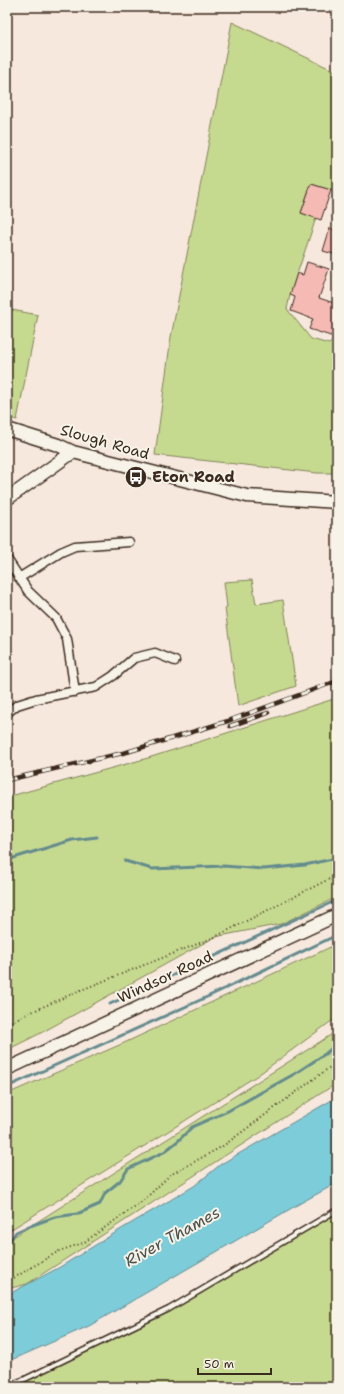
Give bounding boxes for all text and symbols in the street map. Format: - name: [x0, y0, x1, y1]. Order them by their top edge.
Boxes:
- street label: Slough Road: [58, 420, 152, 464]
- bus stop icon: Eton Road: [123, 464, 149, 490]
- place label: Eton Road: [152, 467, 235, 487]
- street label: Windsor Road: [114, 946, 216, 1008]
- water label: River Thames: [121, 1202, 224, 1271]
- scale bar: [198, 1350, 271, 1376]
- text: 50 m: [204, 1356, 234, 1372]

